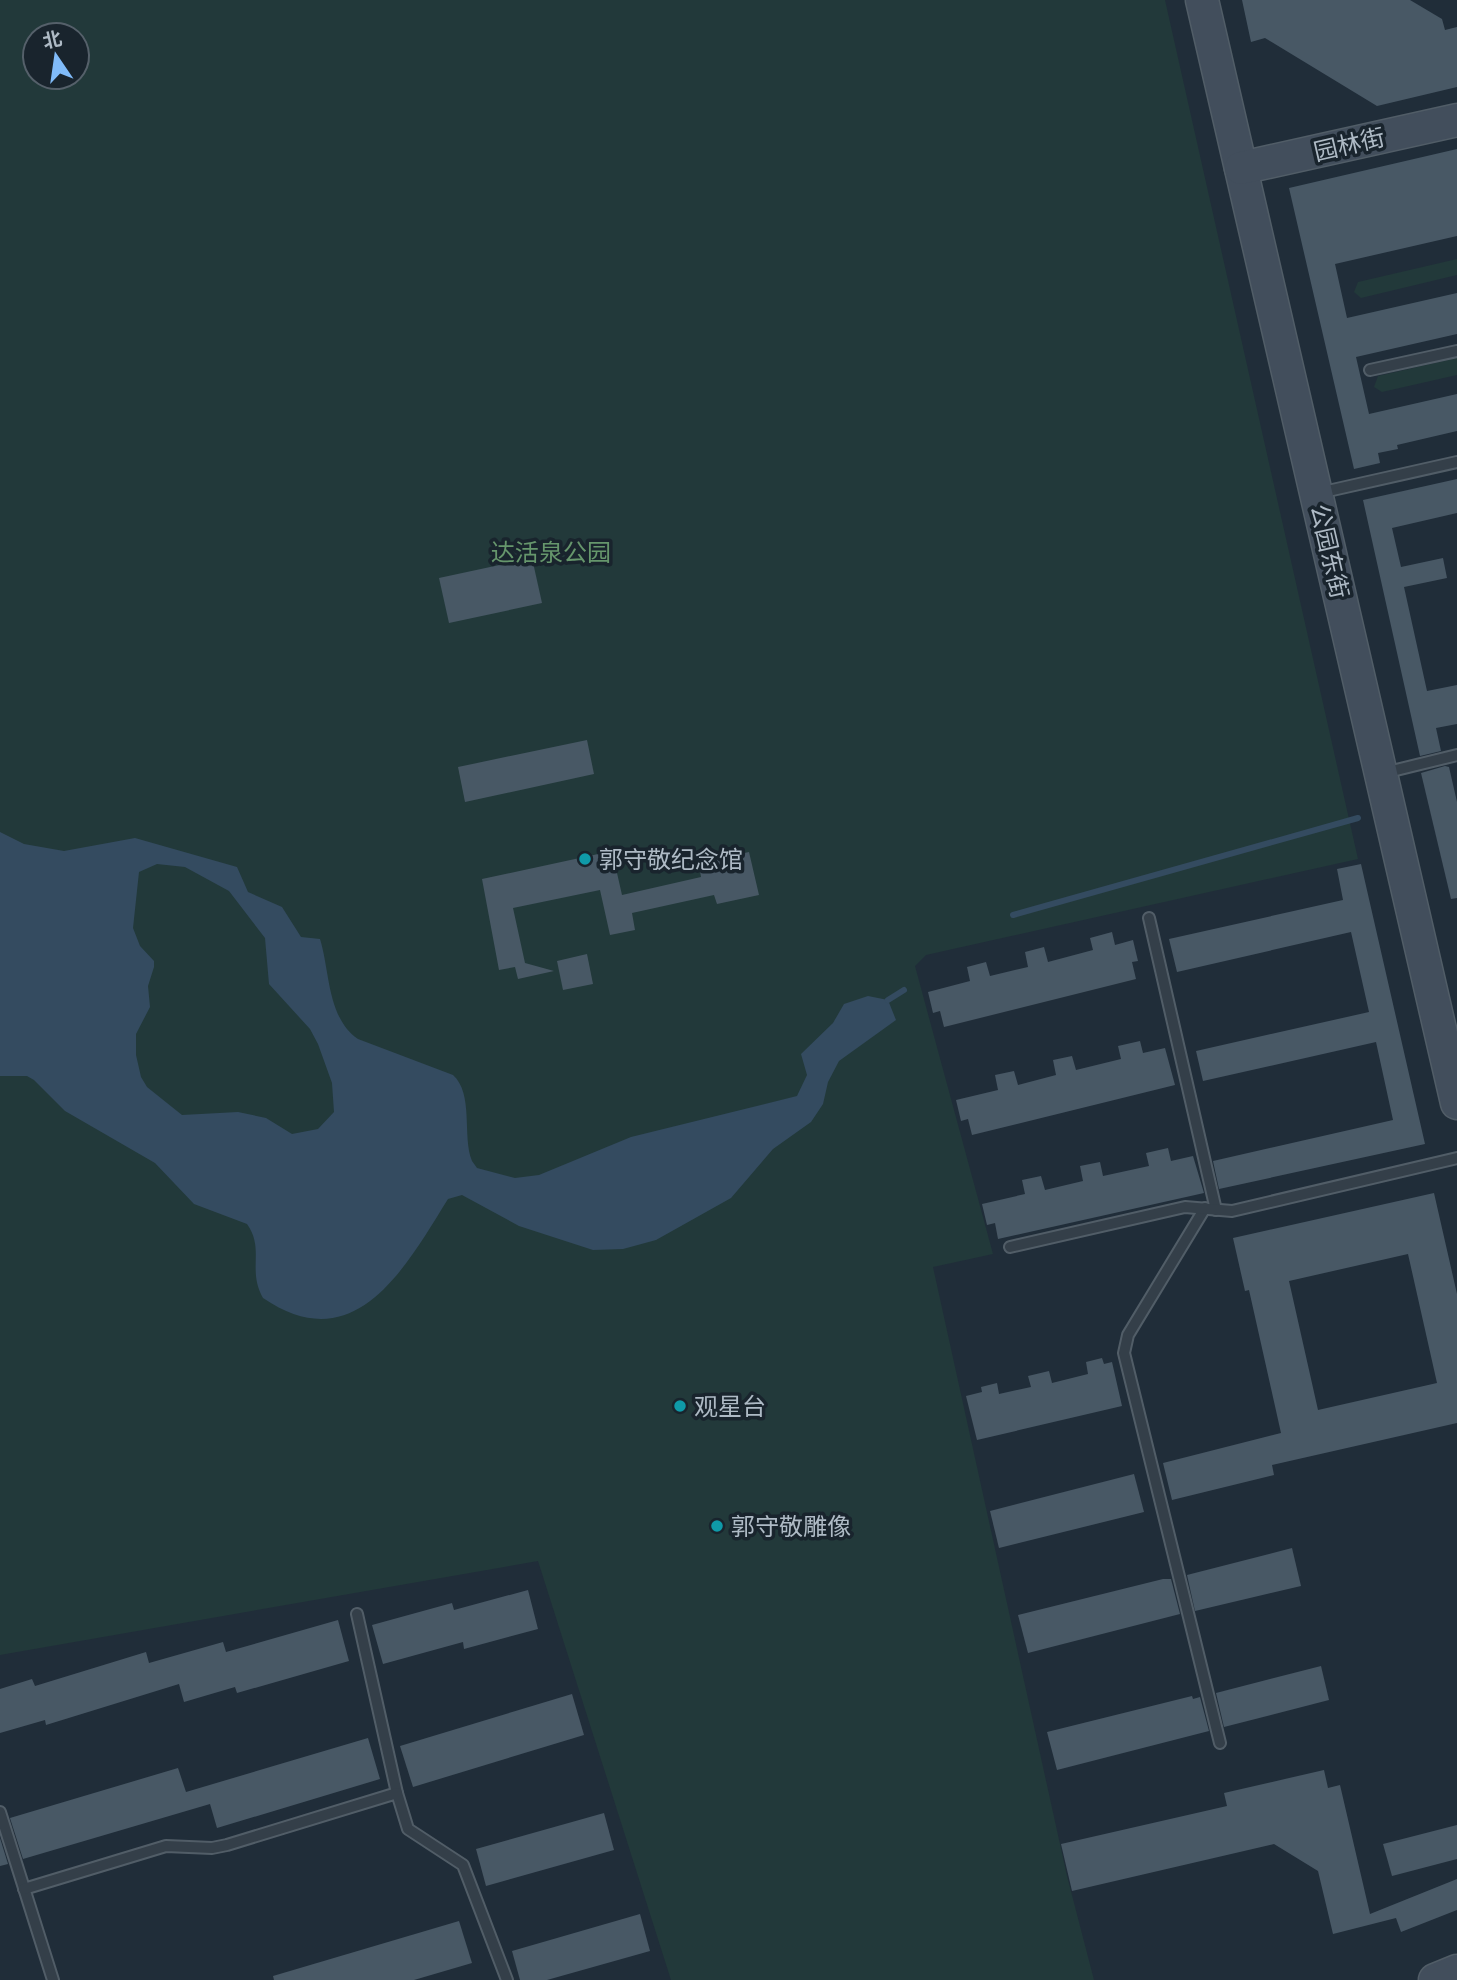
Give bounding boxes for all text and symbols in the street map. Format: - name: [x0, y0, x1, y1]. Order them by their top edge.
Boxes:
- north arrow: [21, 21, 91, 91]
- text: 北: [40, 26, 64, 53]
- street label: 园林街: [1310, 120, 1388, 168]
- street label: 公园东街: [1304, 501, 1356, 601]
- park label: 达活泉公园: [491, 536, 611, 568]
- place label: 郭守敬纪念馆: [599, 843, 743, 875]
- marker: 郭守敬纪念馆: [577, 851, 593, 867]
- place label: 观星台: [694, 1390, 766, 1422]
- marker: 观星台: [672, 1398, 688, 1414]
- place label: 郭守敬雕像: [731, 1510, 851, 1542]
- marker: 郭守敬雕像: [709, 1518, 725, 1534]

